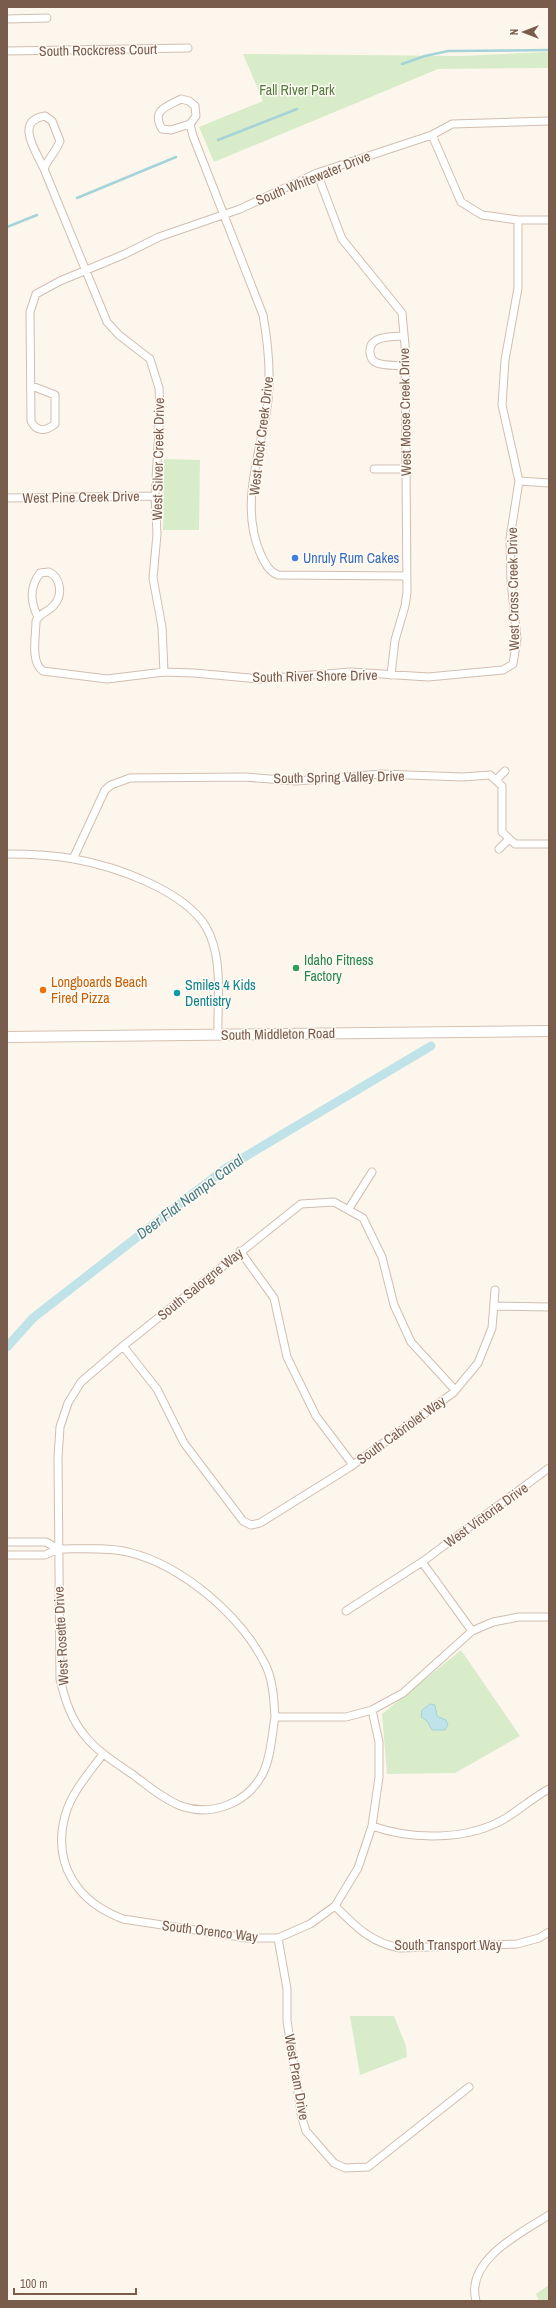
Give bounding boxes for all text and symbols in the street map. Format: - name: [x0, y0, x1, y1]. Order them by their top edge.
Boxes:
- north arrow: [504, 12, 544, 52]
- text: N: [507, 29, 521, 35]
- street label: South Rockcress Court: [39, 40, 157, 60]
- park label: Fall River Park: [259, 81, 335, 99]
- street label: South Whitewater Drive: [253, 147, 373, 209]
- street label: West Moose Creek Drive: [395, 348, 415, 476]
- street label: West Rock Creek Drive: [245, 375, 277, 497]
- street label: West Silver Creek Drive: [148, 397, 168, 521]
- street label: West Pine Creek Drive: [22, 487, 140, 507]
- street label: West Cross Creek Drive: [503, 527, 523, 651]
- place label: Unruly Rum Cakes: [303, 549, 400, 567]
- marker: Unruly Rum Cakes: [290, 553, 300, 563]
- street label: South River Shore Drive: [252, 666, 378, 686]
- street label: South Spring Valley Drive: [273, 767, 405, 787]
- place label: Idaho Fitness Factory: [304, 951, 374, 985]
- marker: Idaho Fitness Factory: [291, 963, 301, 973]
- place label: Longboards Beach Fired Pizza: [51, 973, 147, 1007]
- place label: Smiles 4 Kids Dentistry: [185, 976, 256, 1010]
- marker: Longboards Beach Fired Pizza: [38, 985, 48, 995]
- marker: Smiles 4 Kids Dentistry: [172, 988, 182, 998]
- street label: South Middleton Road: [221, 1024, 335, 1044]
- water label: Deer Flat Nampa Canal: [132, 1149, 248, 1244]
- street label: South Salorgne Way: [154, 1244, 247, 1324]
- street label: South Cabriolet Way: [353, 1392, 449, 1468]
- street label: West Victoria Drive: [441, 1479, 531, 1551]
- street label: West Rosette Drive: [49, 1586, 73, 1686]
- street label: South Orenco Way: [161, 1916, 259, 1946]
- street label: South Transport Way: [394, 1936, 502, 1954]
- street label: West Pram Drive: [281, 2032, 313, 2122]
- scale bar: [14, 2270, 136, 2296]
- text: 100 m: [20, 2276, 47, 2292]

